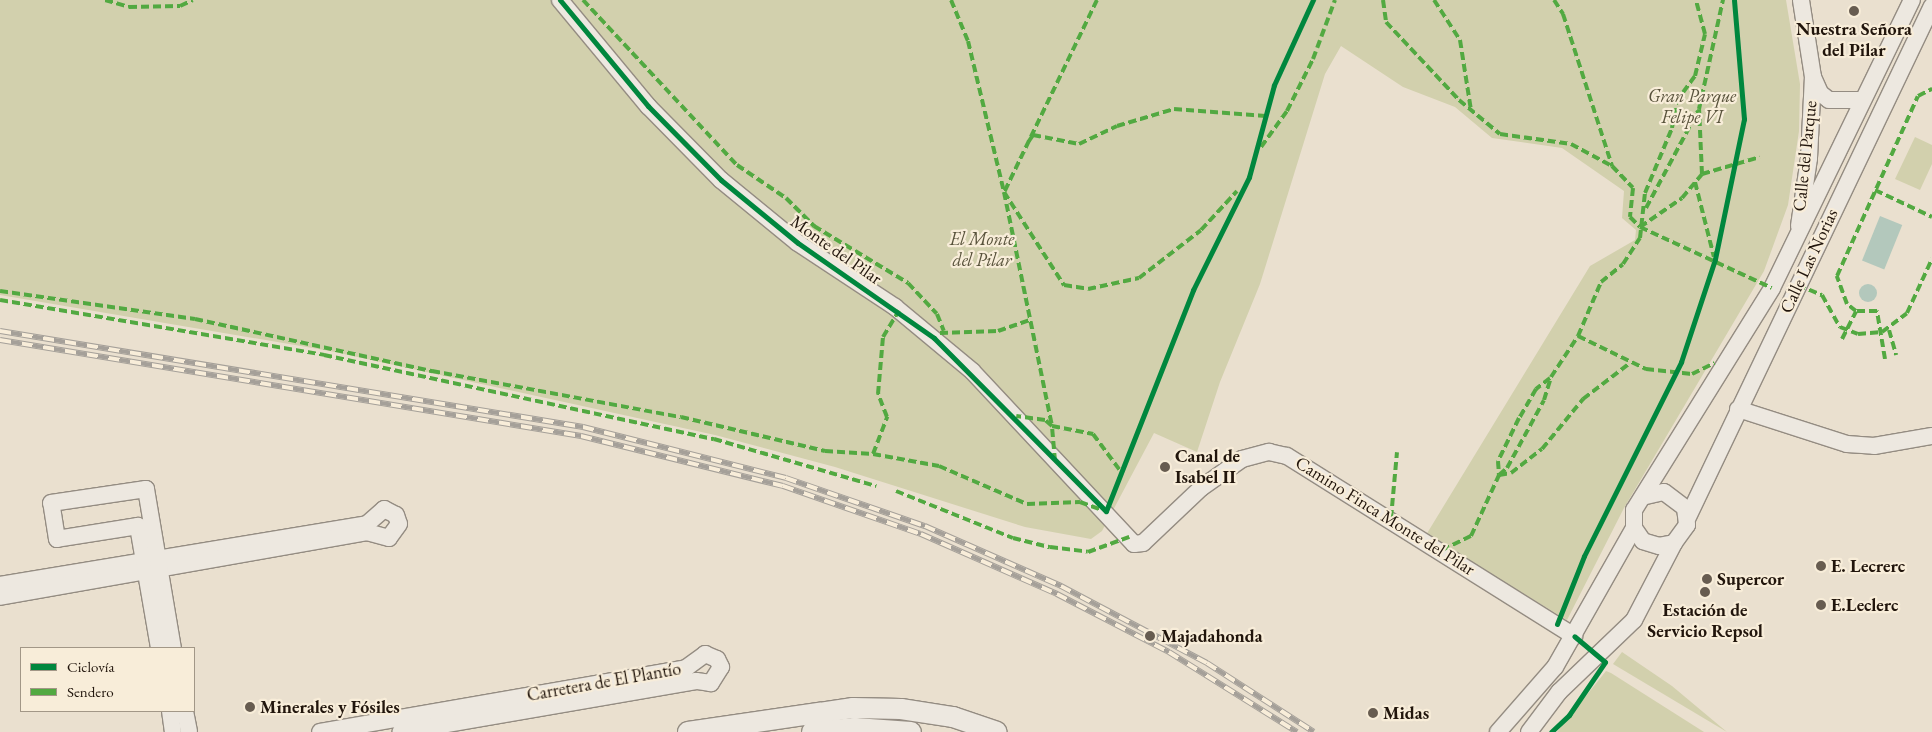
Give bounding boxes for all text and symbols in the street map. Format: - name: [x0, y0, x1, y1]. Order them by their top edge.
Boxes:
- marker: Nuestra Señora del Pilar: [1848, 5, 1860, 17]
- place label: Nuestra Señora del Pilar: [1796, 19, 1912, 62]
- park label: Gran Parque Felipe VI: [1648, 86, 1736, 128]
- street label: Calle del Parque: [1788, 99, 1822, 213]
- street label: Calle Las Norias: [1775, 205, 1843, 317]
- street label: Monte del Pilar: [786, 211, 886, 289]
- park label: El Monte del Pilar: [950, 229, 1014, 272]
- place label: Canal de Isabel II: [1175, 446, 1240, 488]
- street label: Camino Finca Monte del Pilar: [1291, 452, 1479, 580]
- marker: Canal de Isabel II: [1159, 461, 1171, 473]
- place label: E. Lecrerc: [1831, 555, 1905, 577]
- marker: E. Lecrerc: [1815, 560, 1827, 572]
- place label: Supercor: [1717, 568, 1784, 590]
- marker: Supercor: [1701, 573, 1713, 585]
- marker: Estación de Servicio Repsol: [1699, 586, 1711, 598]
- place label: E.Leclerc: [1831, 594, 1898, 616]
- marker: E.Leclerc: [1815, 599, 1827, 611]
- place label: Estación de Servicio Repsol: [1647, 600, 1763, 642]
- place label: Majadahonda: [1161, 625, 1263, 647]
- marker: Majadahonda: [1143, 629, 1157, 643]
- legend: [20, 647, 195, 712]
- text: Ciclovía: [67, 657, 114, 676]
- street label: Carretera de El Plantío: [525, 658, 683, 706]
- text: Sendero: [67, 682, 114, 701]
- place label: Minerales y Fósiles: [260, 696, 400, 718]
- marker: Minerales y Fósiles: [244, 701, 256, 713]
- place label: Midas: [1383, 702, 1429, 724]
- marker: Midas: [1367, 707, 1379, 719]

